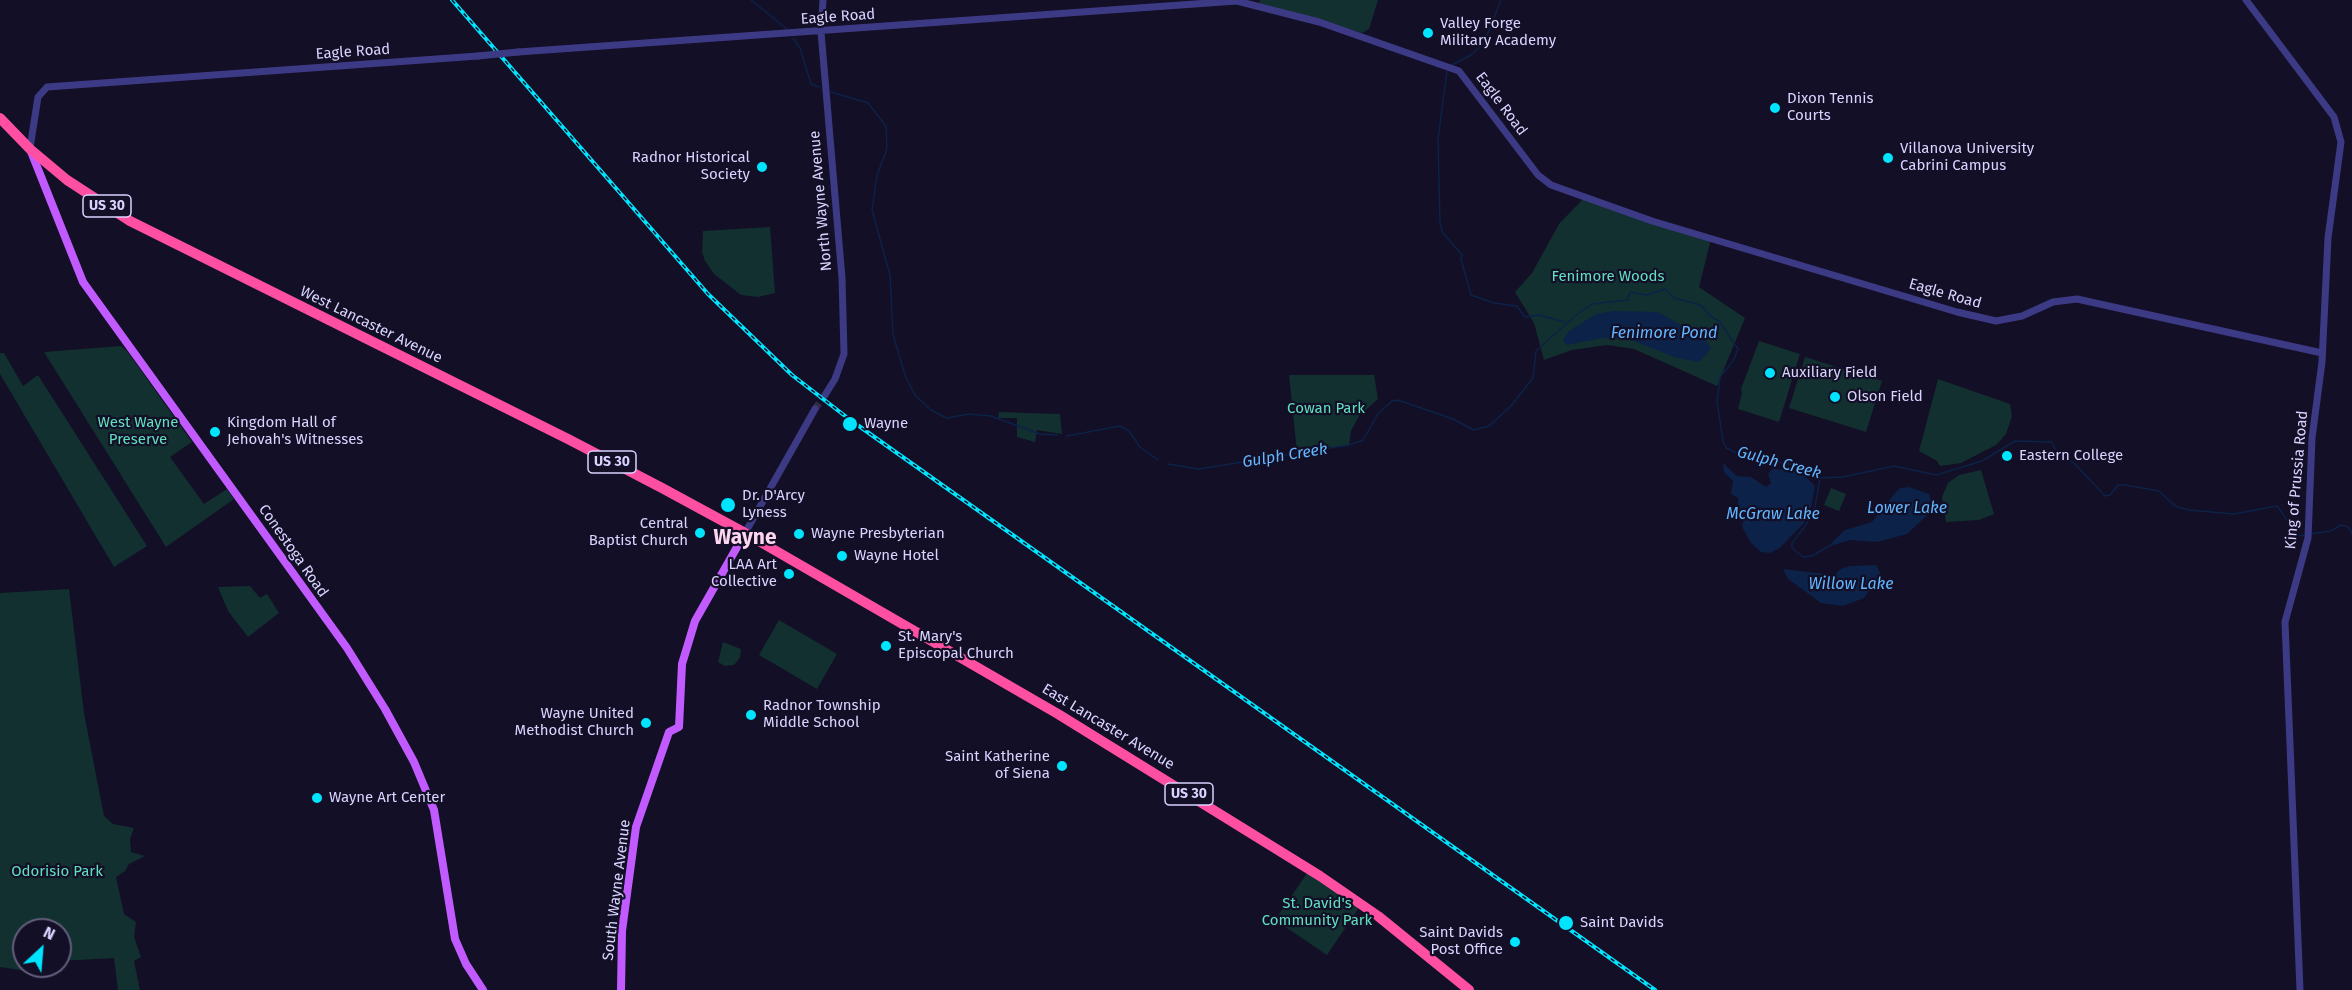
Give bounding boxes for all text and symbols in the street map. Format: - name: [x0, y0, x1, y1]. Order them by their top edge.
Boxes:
- street label: Eagle Road: [800, 5, 876, 29]
- place label: Valley Forge Military Academy: [1440, 15, 1556, 50]
- marker: Valley Forge Military Academy: [1421, 26, 1435, 40]
- street label: Eagle Road: [315, 40, 391, 64]
- street label: Eagle Road: [1471, 69, 1531, 139]
- place label: Dixon Tennis Courts: [1787, 90, 1873, 125]
- marker: Dixon Tennis Courts: [1768, 101, 1782, 115]
- street label: North Wayne Avenue: [806, 130, 836, 272]
- place label: Villanova University Cabrini Campus: [1900, 140, 2034, 175]
- place label: Radnor Historical Society: [632, 149, 750, 184]
- marker: Villanova University Cabrini Campus: [1881, 151, 1895, 165]
- marker: Radnor Historical Society: [755, 160, 769, 174]
- road number: US 30: [83, 195, 131, 217]
- park label: Fenimore Woods: [1552, 268, 1664, 286]
- street label: Eagle Road: [1907, 275, 1983, 313]
- street label: West Lancaster Avenue: [297, 283, 445, 367]
- water label: Fenimore Pond: [1611, 324, 1717, 344]
- place label: Auxiliary Field: [1782, 364, 1877, 382]
- marker: Auxiliary Field: [1763, 366, 1777, 380]
- place label: Olson Field: [1847, 388, 1923, 406]
- marker: Olson Field: [1828, 390, 1842, 404]
- park label: Cowan Park: [1287, 400, 1365, 418]
- street label: King of Prussia Road: [2282, 410, 2312, 550]
- park label: West Wayne Preserve: [97, 414, 179, 449]
- place label: Kingdom Hall of Jehovah's Witnesses: [227, 414, 363, 449]
- marker: Wayne: [841, 415, 859, 433]
- place label: Wayne: [864, 415, 908, 433]
- marker: Kingdom Hall of Jehovah's Witnesses: [208, 425, 222, 439]
- water label: Gulph Creek: [1241, 440, 1329, 472]
- water label: Gulph Creek: [1735, 443, 1823, 483]
- place label: Eastern College: [2019, 447, 2123, 465]
- marker: Eastern College: [2000, 449, 2014, 463]
- road number: US 30: [588, 451, 636, 473]
- place label: Dr. D'Arcy Lyness: [742, 487, 805, 522]
- marker: Dr. D'Arcy Lyness: [719, 496, 737, 514]
- water label: Lower Lake: [1867, 499, 1947, 519]
- street label: Conestoga Road: [254, 501, 332, 601]
- water label: McGraw Lake: [1726, 505, 1820, 525]
- place label: Central Baptist Church: [589, 515, 688, 550]
- district label: Wayne: [714, 525, 776, 551]
- place label: Wayne Presbyterian: [811, 525, 945, 543]
- marker: Central Baptist Church: [693, 526, 707, 540]
- marker: Wayne Presbyterian: [792, 527, 806, 541]
- place label: Wayne Hotel: [854, 547, 939, 565]
- marker: Wayne Hotel: [835, 549, 849, 563]
- place label: LAA Art Collective: [711, 556, 777, 591]
- marker: LAA Art Collective: [782, 567, 796, 581]
- water label: Willow Lake: [1808, 575, 1894, 595]
- place label: St. Mary's Episcopal Church: [898, 628, 1014, 663]
- marker: St. Mary's Episcopal Church: [879, 639, 893, 653]
- street label: East Lancaster Avenue: [1038, 680, 1178, 774]
- place label: Radnor Township Middle School: [763, 697, 881, 732]
- place label: Wayne United Methodist Church: [515, 705, 634, 740]
- marker: Radnor Township Middle School: [744, 708, 758, 722]
- marker: Wayne United Methodist Church: [639, 716, 653, 730]
- place label: Saint Katherine of Siena: [945, 748, 1050, 783]
- marker: Saint Katherine of Siena: [1055, 759, 1069, 773]
- road number: US 30: [1165, 783, 1213, 805]
- place label: Wayne Art Center: [329, 789, 445, 807]
- marker: Wayne Art Center: [310, 791, 324, 805]
- street label: South Wayne Avenue: [599, 819, 635, 961]
- park label: Odorisio Park: [11, 863, 103, 881]
- park label: St. David's Community Park: [1262, 895, 1372, 930]
- marker: Saint Davids: [1557, 914, 1575, 932]
- place label: Saint Davids: [1580, 914, 1664, 932]
- north arrow: [12, 918, 72, 978]
- text: N: [40, 922, 58, 944]
- place label: Saint Davids Post Office: [1419, 924, 1503, 959]
- marker: Saint Davids Post Office: [1508, 935, 1522, 949]

